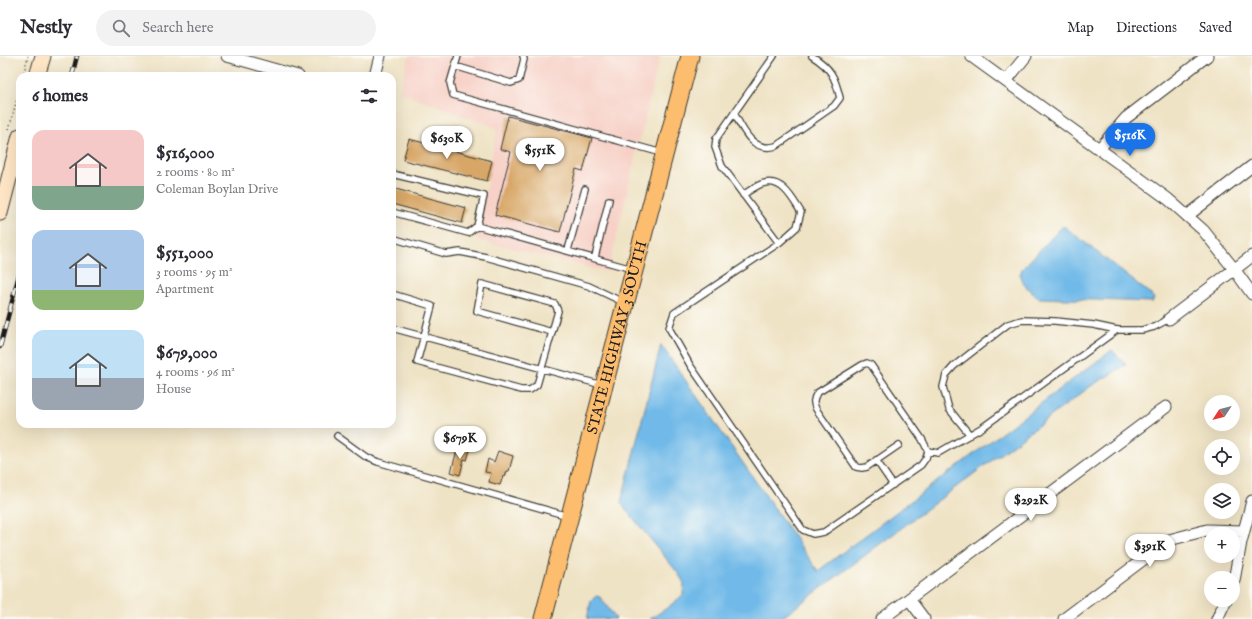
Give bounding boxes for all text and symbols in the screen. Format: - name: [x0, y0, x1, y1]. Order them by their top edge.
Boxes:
- search box: [96, 10, 376, 46]
- text: Nestly: [20, 16, 72, 40]
- icon: search: [110, 17, 132, 39]
- text: Search here: [142, 18, 214, 37]
- text: Map: [1067, 19, 1094, 37]
- text: Directions: [1116, 19, 1177, 37]
- text: Saved: [1199, 19, 1232, 37]
- icon: filters: [358, 85, 380, 107]
- text: 6 homes: [32, 86, 88, 107]
- pin: $516K: [1102, 123, 1158, 157]
- pin: $630K: [419, 126, 475, 160]
- text: $516K: [1114, 127, 1146, 144]
- text: $630K: [430, 130, 464, 147]
- pin: $551K: [512, 138, 568, 172]
- text: $551K: [525, 142, 555, 159]
- text: $516,000: [156, 143, 215, 164]
- icon: home: [64, 146, 112, 194]
- text: 2 rooms · 80 m²: [156, 164, 235, 181]
- text: Coleman Boylan Drive: [156, 181, 278, 198]
- street label: STATE HIGHWAY 3 SOUTH: [582, 239, 651, 436]
- text: $551,000: [156, 243, 214, 264]
- icon: home: [64, 246, 112, 294]
- text: 3 rooms · 95 m²: [156, 264, 233, 281]
- text: Apartment: [156, 281, 214, 298]
- text: $679,000: [156, 343, 218, 364]
- icon: home: [64, 346, 112, 394]
- text: 4 rooms · 96 m²: [156, 364, 235, 381]
- text: House: [156, 381, 191, 398]
- north arrow: [1204, 395, 1240, 431]
- map controls: [1204, 395, 1240, 607]
- pin: $679K: [432, 426, 488, 460]
- text: $679K: [443, 430, 477, 447]
- button: locate: [1204, 439, 1240, 475]
- button: layers: [1204, 483, 1240, 519]
- pin: $292K: [1003, 488, 1059, 522]
- text: $292K: [1014, 492, 1048, 509]
- button: +: [1204, 527, 1240, 563]
- pin: $391K: [1122, 534, 1178, 568]
- text: $391K: [1134, 538, 1166, 555]
- button: −: [1204, 571, 1240, 607]

